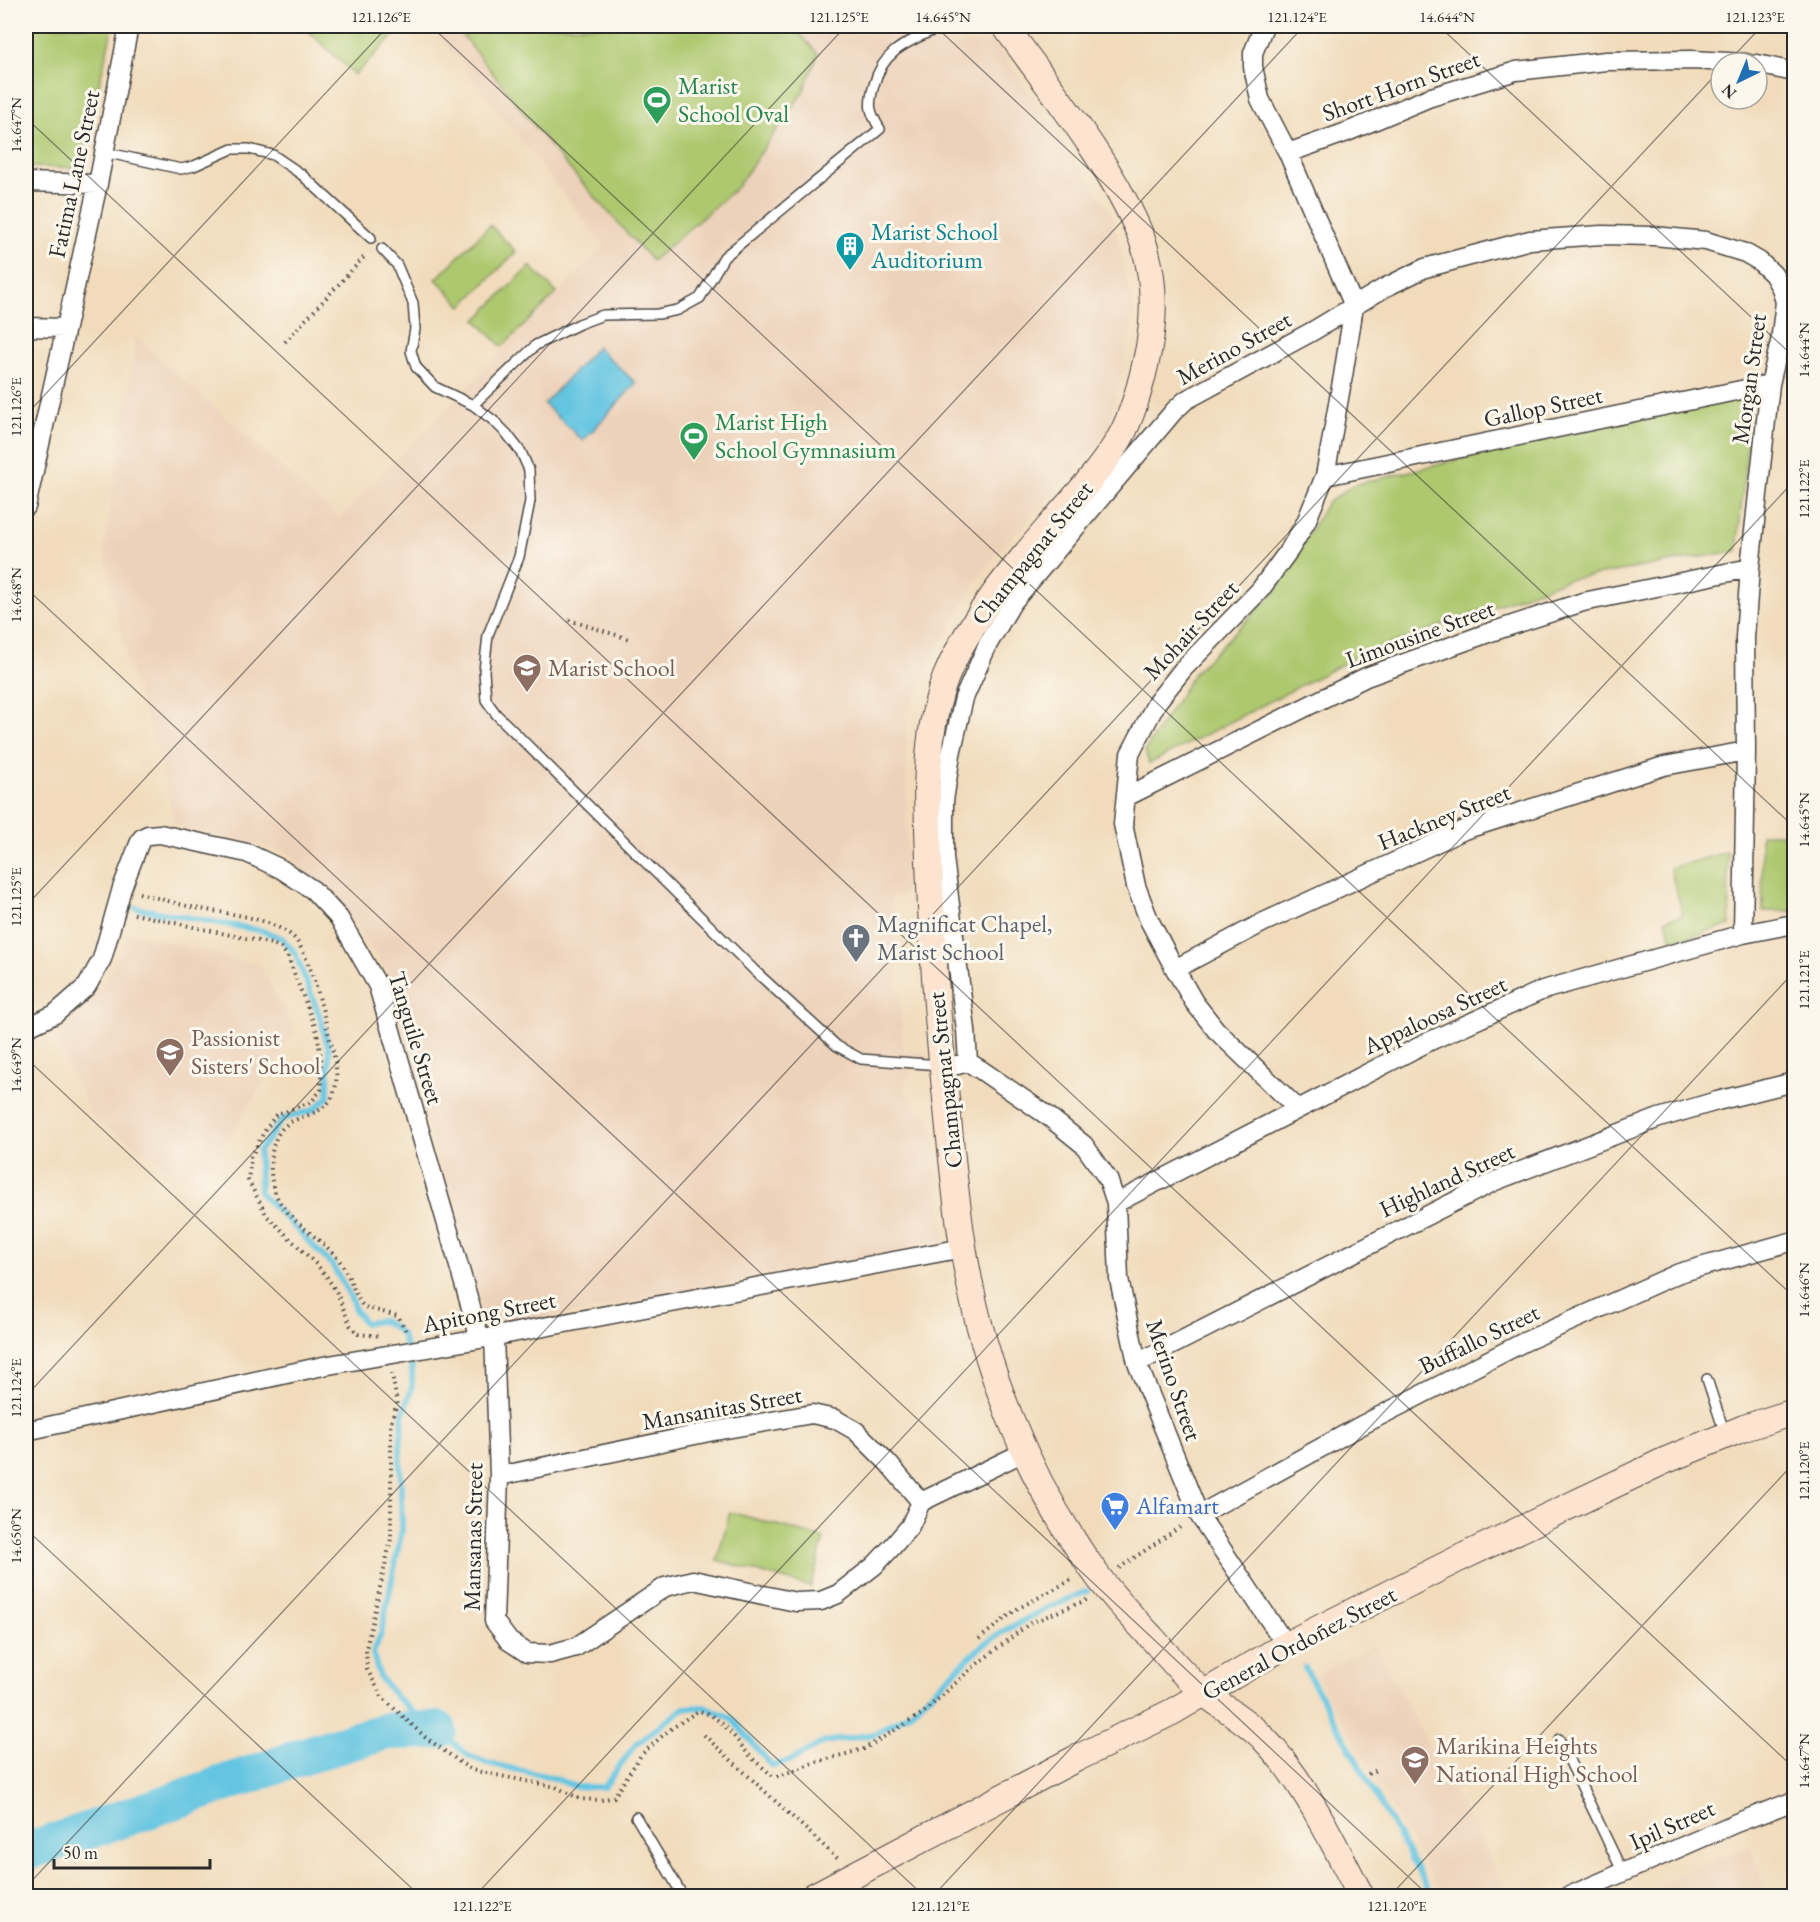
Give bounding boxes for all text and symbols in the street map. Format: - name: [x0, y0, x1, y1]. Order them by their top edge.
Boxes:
- text: 121.126°E: [351, 7, 411, 26]
- text: 121.125°E: [809, 7, 869, 26]
- text: 14.645°N: [915, 7, 971, 26]
- text: 121.124°E: [1267, 7, 1327, 26]
- text: 14.644°N: [1419, 7, 1475, 26]
- text: 121.123°E: [1725, 7, 1785, 26]
- street label: Short Horn Street: [1318, 43, 1484, 128]
- north arrow: [1709, 51, 1769, 111]
- place label: Marist School Oval: [678, 70, 789, 129]
- text: N: [1717, 79, 1741, 104]
- sports icon: Marist School Oval: [641, 84, 673, 126]
- street label: Fatima Lane Street: [41, 87, 107, 261]
- text: 14.647°N: [6, 97, 25, 153]
- place label: Marist School Auditorium: [870, 216, 998, 275]
- building icon: Marist School Auditorium: [834, 230, 866, 272]
- street label: Merino Street: [1171, 303, 1297, 392]
- street label: Morgan Street: [1724, 311, 1773, 446]
- text: 14.644°N: [1794, 322, 1813, 378]
- text: 121.126°E: [6, 377, 25, 437]
- street label: Gallop Street: [1481, 379, 1605, 434]
- place label: Marist High School Gymnasium: [715, 406, 896, 465]
- sports icon: Marist High School Gymnasium: [678, 420, 710, 462]
- text: 121.122°E: [1794, 459, 1813, 519]
- street label: Champagnat Street: [964, 474, 1100, 631]
- text: 14.648°N: [6, 567, 25, 623]
- street label: Mohair Street: [1136, 573, 1245, 686]
- street label: Limousine Street: [1341, 592, 1499, 675]
- school or university icon: Marist School: [511, 652, 543, 694]
- place label: Marist School: [548, 652, 675, 683]
- street label: Hackney Street: [1373, 776, 1515, 857]
- text: 14.645°N: [1794, 792, 1813, 848]
- text: 121.125°E: [6, 867, 25, 927]
- place label: Magnificat Chapel, Marist School: [877, 908, 1053, 967]
- church icon: Magnificat Chapel, Marist School: [840, 922, 872, 964]
- text: 121.121°E: [1794, 950, 1813, 1010]
- street label: Tanguile Street: [382, 968, 452, 1109]
- street label: Appaloosa Street: [1357, 968, 1512, 1062]
- street label: Champagnat Street: [920, 990, 969, 1170]
- place label: Passionist Sisters' School: [191, 1022, 321, 1081]
- school or university icon: Passionist Sisters' School: [154, 1036, 186, 1078]
- text: 14.649°N: [6, 1037, 25, 1093]
- street label: Highland Street: [1374, 1134, 1520, 1224]
- text: 14.646°N: [1794, 1262, 1813, 1318]
- street label: Apitong Street: [419, 1283, 559, 1340]
- street label: Buffallo Street: [1413, 1296, 1545, 1381]
- street label: Merino Street: [1139, 1315, 1210, 1445]
- text: 121.124°E: [6, 1358, 25, 1418]
- street label: Mansanitas Street: [640, 1378, 805, 1437]
- text: 121.120°E: [1794, 1441, 1813, 1501]
- street label: Mansanas Street: [456, 1462, 489, 1611]
- supermarket icon: Alfamart: [1099, 1490, 1131, 1532]
- place label: Alfamart: [1135, 1490, 1219, 1521]
- text: 14.650°N: [6, 1508, 25, 1564]
- street label: General Ordoñez Street: [1196, 1578, 1402, 1707]
- place label: Marikina Heights National High School: [1436, 1730, 1638, 1789]
- text: 14.647°N: [1794, 1733, 1813, 1789]
- school or university icon: Marikina Heights National High School: [1399, 1744, 1431, 1786]
- street label: Ipil Street: [1624, 1792, 1720, 1857]
- scale bar: [54, 1832, 210, 1870]
- text: 50 m: [63, 1841, 98, 1864]
- text: 121.122°E: [452, 1896, 512, 1915]
- text: 121.121°E: [910, 1896, 970, 1915]
- text: 121.120°E: [1367, 1896, 1427, 1915]

